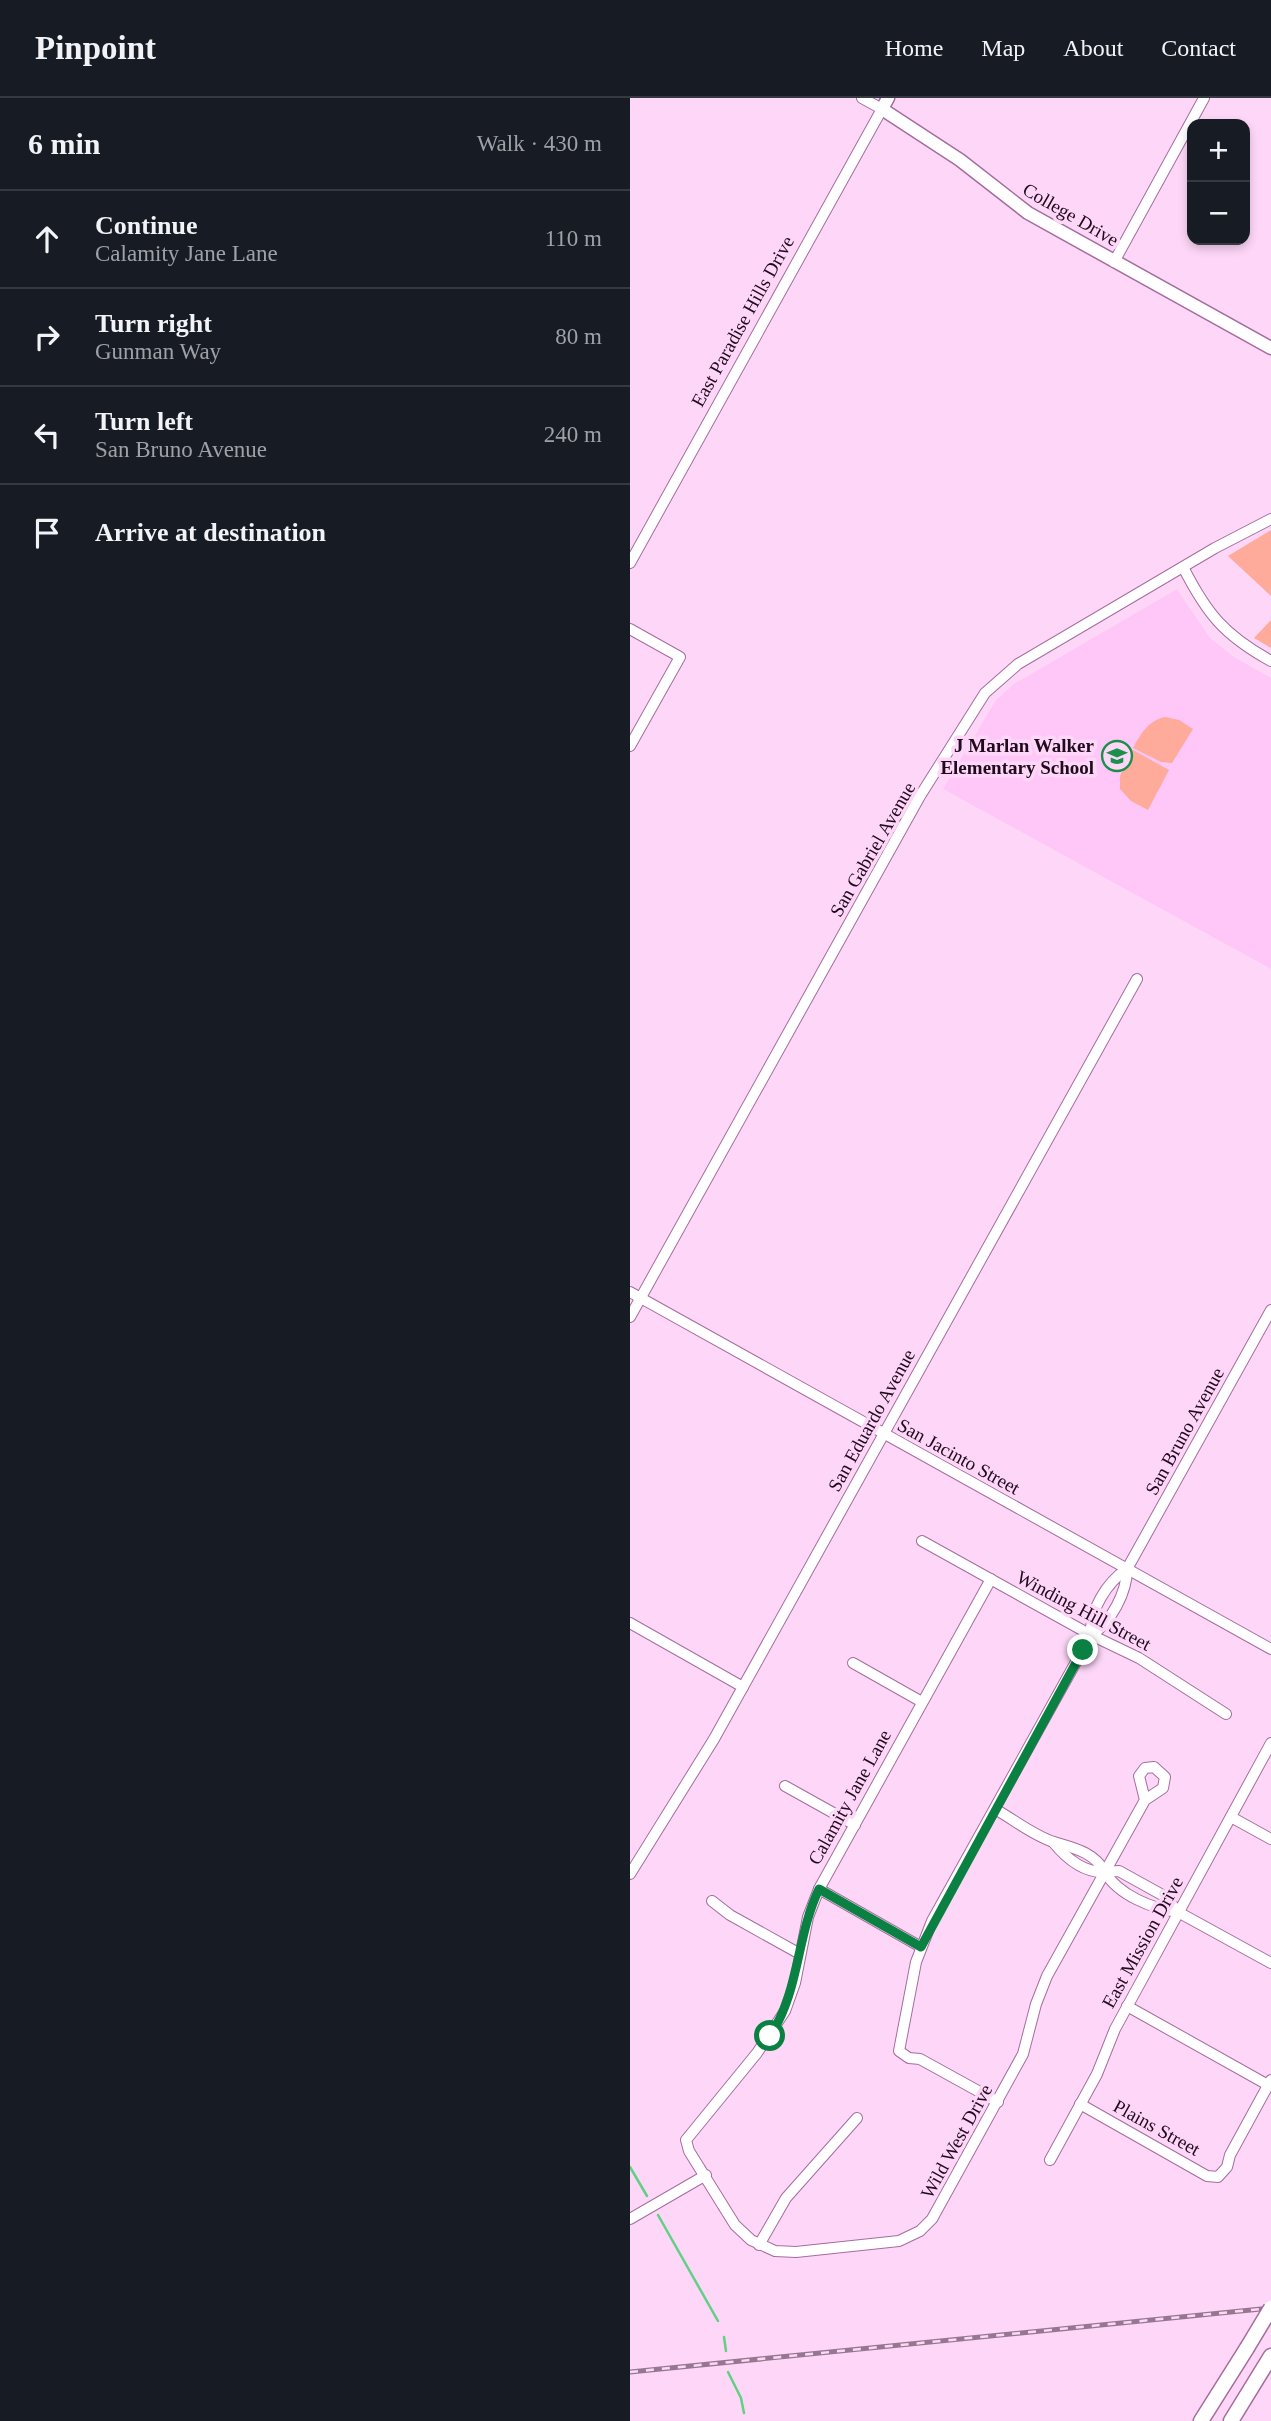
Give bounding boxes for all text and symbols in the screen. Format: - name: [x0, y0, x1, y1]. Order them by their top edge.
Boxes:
- text: Pinpoint: [35, 30, 156, 66]
- text: Home: [885, 35, 943, 61]
- text: Map: [981, 35, 1025, 61]
- text: About: [1063, 35, 1123, 61]
- text: Contact: [1161, 35, 1236, 61]
- map controls: [1187, 119, 1250, 245]
- button: +: [1187, 119, 1250, 182]
- text: 6 min: [28, 127, 101, 160]
- text: Walk · 430 m: [477, 131, 602, 156]
- street label: College Drive: [1019, 179, 1122, 250]
- button: −: [1187, 182, 1250, 245]
- text: Continue: [95, 211, 198, 240]
- icon: ahead: [28, 220, 66, 258]
- text: 110 m: [545, 226, 602, 251]
- street label: East Paradise Hills Drive: [687, 232, 798, 410]
- text: Calamity Jane Lane: [95, 241, 278, 266]
- text: Turn right: [95, 309, 212, 338]
- icon: right: [28, 318, 66, 356]
- text: 80 m: [555, 324, 602, 349]
- text: Gunman Way: [95, 339, 221, 364]
- text: Turn left: [95, 407, 193, 436]
- icon: left: [28, 416, 66, 454]
- text: 240 m: [544, 422, 602, 447]
- text: San Bruno Avenue: [95, 437, 267, 462]
- icon: arrive: [28, 514, 66, 552]
- text: Arrive at destination: [95, 518, 326, 547]
- place label: J Marlan Walker Elementary School: [940, 735, 1095, 778]
- school or university icon: J Marlan Walker Elementary School: [1100, 739, 1134, 773]
- street label: San Gabriel Avenue: [825, 778, 919, 920]
- street label: San Eduardo Avenue: [824, 1346, 919, 1495]
- street label: San Bruno Avenue: [1141, 1364, 1228, 1498]
- street label: San Jacinto Street: [894, 1414, 1024, 1499]
- street label: Winding Hill Street: [1013, 1566, 1155, 1655]
- route end: [1067, 1634, 1098, 1665]
- street label: Calamity Jane Lane: [804, 1726, 895, 1868]
- street label: East Mission Drive: [1098, 1873, 1187, 2011]
- route start: [754, 2020, 785, 2051]
- street label: Wild West Drive: [916, 2081, 996, 2202]
- street label: Plains Street: [1110, 2095, 1204, 2160]

